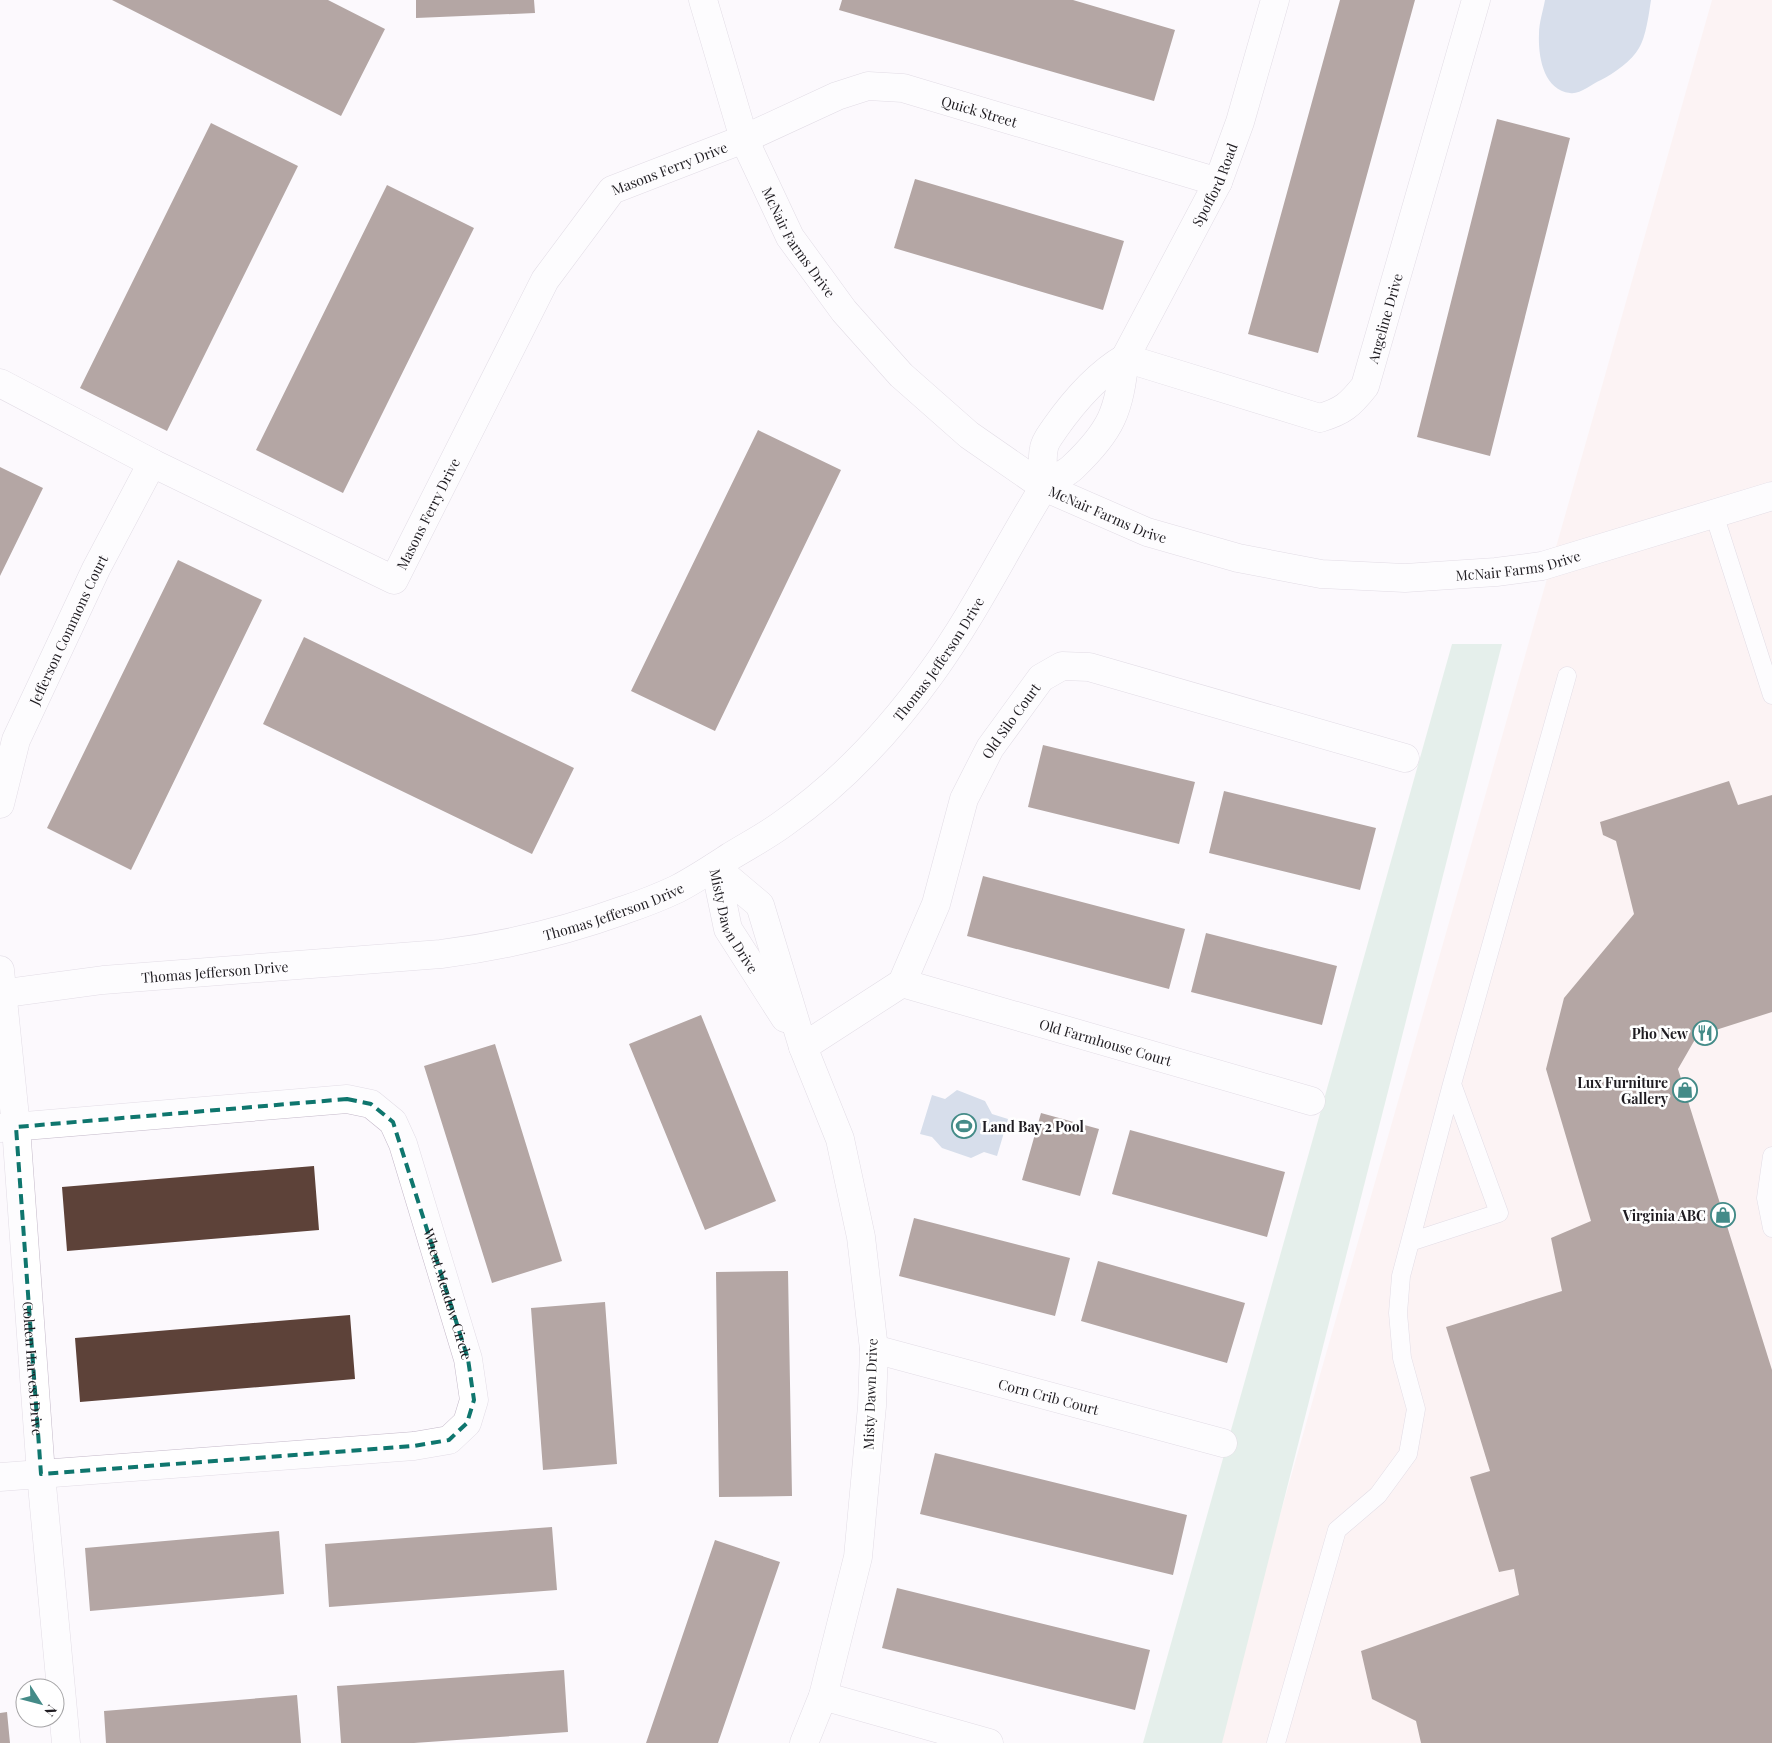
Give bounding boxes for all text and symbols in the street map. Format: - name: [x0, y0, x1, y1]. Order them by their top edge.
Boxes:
- street label: Quick Street: [939, 91, 1021, 131]
- street label: Masons Ferry Drive: [609, 137, 730, 199]
- street label: Spofford Road: [1187, 140, 1241, 229]
- street label: McNair Farms Drive: [758, 184, 840, 301]
- street label: Angeline Drive: [1362, 271, 1406, 366]
- street label: Masons Ferry Drive: [391, 454, 464, 573]
- street label: McNair Farms Drive: [1046, 481, 1169, 547]
- street label: McNair Farms Drive: [1455, 545, 1583, 584]
- street label: Jefferson Commons Court: [24, 550, 112, 709]
- street label: Thomas Jefferson Drive: [888, 593, 988, 725]
- street label: Old Silo Court: [977, 678, 1045, 762]
- street label: Misty Dawn Drive: [706, 867, 763, 977]
- street label: Thomas Jefferson Drive: [541, 878, 687, 944]
- street label: Thomas Jefferson Drive: [140, 956, 289, 987]
- street label: Old Farmhouse Court: [1037, 1014, 1175, 1070]
- restaurant icon: Pho New: [1692, 1020, 1718, 1046]
- place label: Pho New: [1632, 1024, 1689, 1043]
- place label: Lux Furniture Gallery: [1577, 1073, 1669, 1108]
- shop icon: Lux Furniture Gallery: [1672, 1077, 1698, 1103]
- sports icon: Land Bay 2 Pool: [951, 1113, 977, 1139]
- place label: Land Bay 2 Pool: [982, 1117, 1084, 1136]
- shop icon: Virginia ABC: [1710, 1202, 1736, 1228]
- place label: Virginia ABC: [1622, 1206, 1706, 1225]
- street label: Wheat Meadow Circle: [419, 1225, 477, 1362]
- street label: Golden Harvest Drive: [19, 1301, 48, 1436]
- street label: Misty Dawn Drive: [859, 1338, 881, 1450]
- street label: Corn Crib Court: [996, 1373, 1102, 1419]
- north arrow: [15, 1678, 65, 1728]
- text: N: [40, 1701, 62, 1721]

